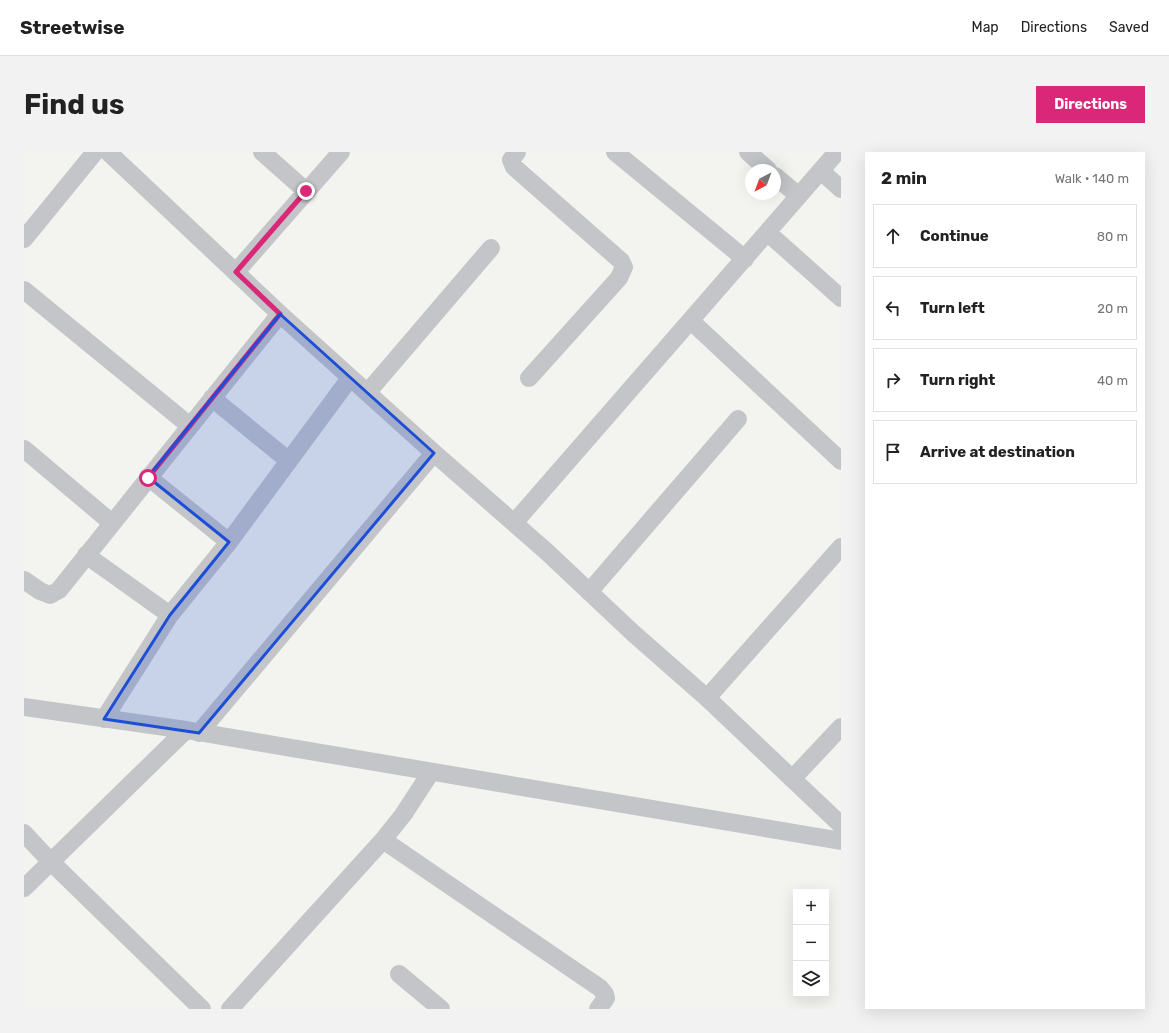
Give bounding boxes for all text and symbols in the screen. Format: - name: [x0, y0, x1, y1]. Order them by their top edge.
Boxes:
- text: Streetwise: [20, 16, 125, 39]
- text: Map: [972, 19, 999, 36]
- text: Directions: [1021, 19, 1087, 36]
- text: Saved: [1109, 19, 1149, 36]
- button: Directions: [1036, 86, 1145, 123]
- text: Find us: [24, 88, 124, 121]
- north arrow: [745, 164, 781, 200]
- text: 2 min: [881, 168, 927, 188]
- text: Walk · 140 m: [1055, 171, 1129, 186]
- route end: [297, 182, 315, 200]
- icon: ahead: [882, 225, 904, 247]
- text: Continue: [920, 227, 989, 245]
- text: 80 m: [1097, 229, 1128, 244]
- icon: left: [882, 297, 904, 319]
- text: Turn left: [920, 299, 985, 317]
- text: 20 m: [1097, 301, 1128, 316]
- icon: right: [882, 369, 904, 391]
- text: Turn right: [920, 371, 995, 389]
- text: 40 m: [1097, 373, 1128, 388]
- icon: arrive: [882, 441, 904, 463]
- text: Arrive at destination: [920, 443, 1075, 461]
- route start: [139, 469, 157, 487]
- map controls: [793, 889, 829, 997]
- button: +: [793, 889, 829, 925]
- button: −: [793, 925, 829, 961]
- button: layers: [793, 961, 829, 997]

